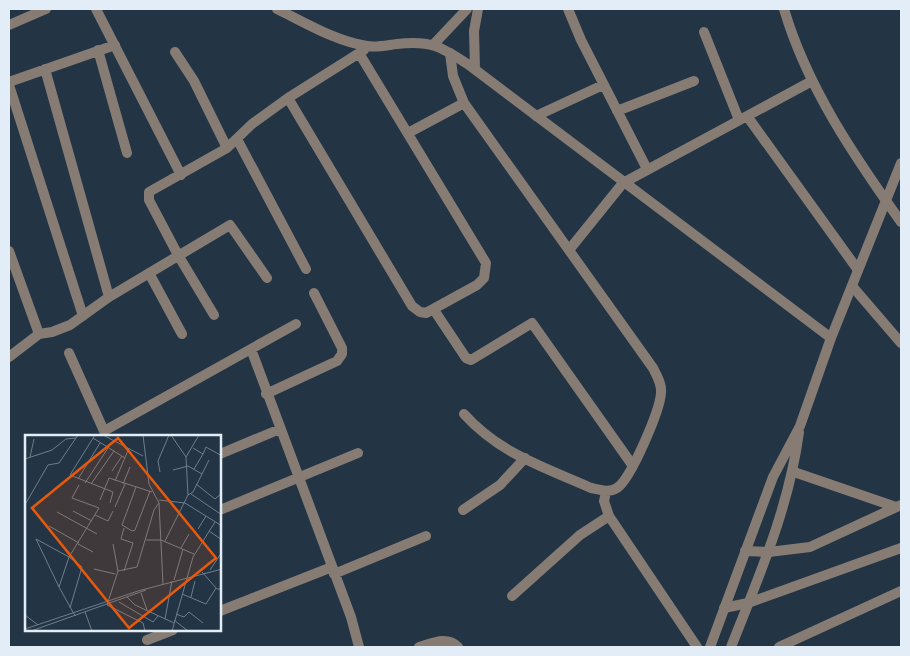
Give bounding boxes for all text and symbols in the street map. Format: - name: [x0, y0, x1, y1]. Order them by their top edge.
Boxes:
- inset map: [25, 435, 221, 631]

